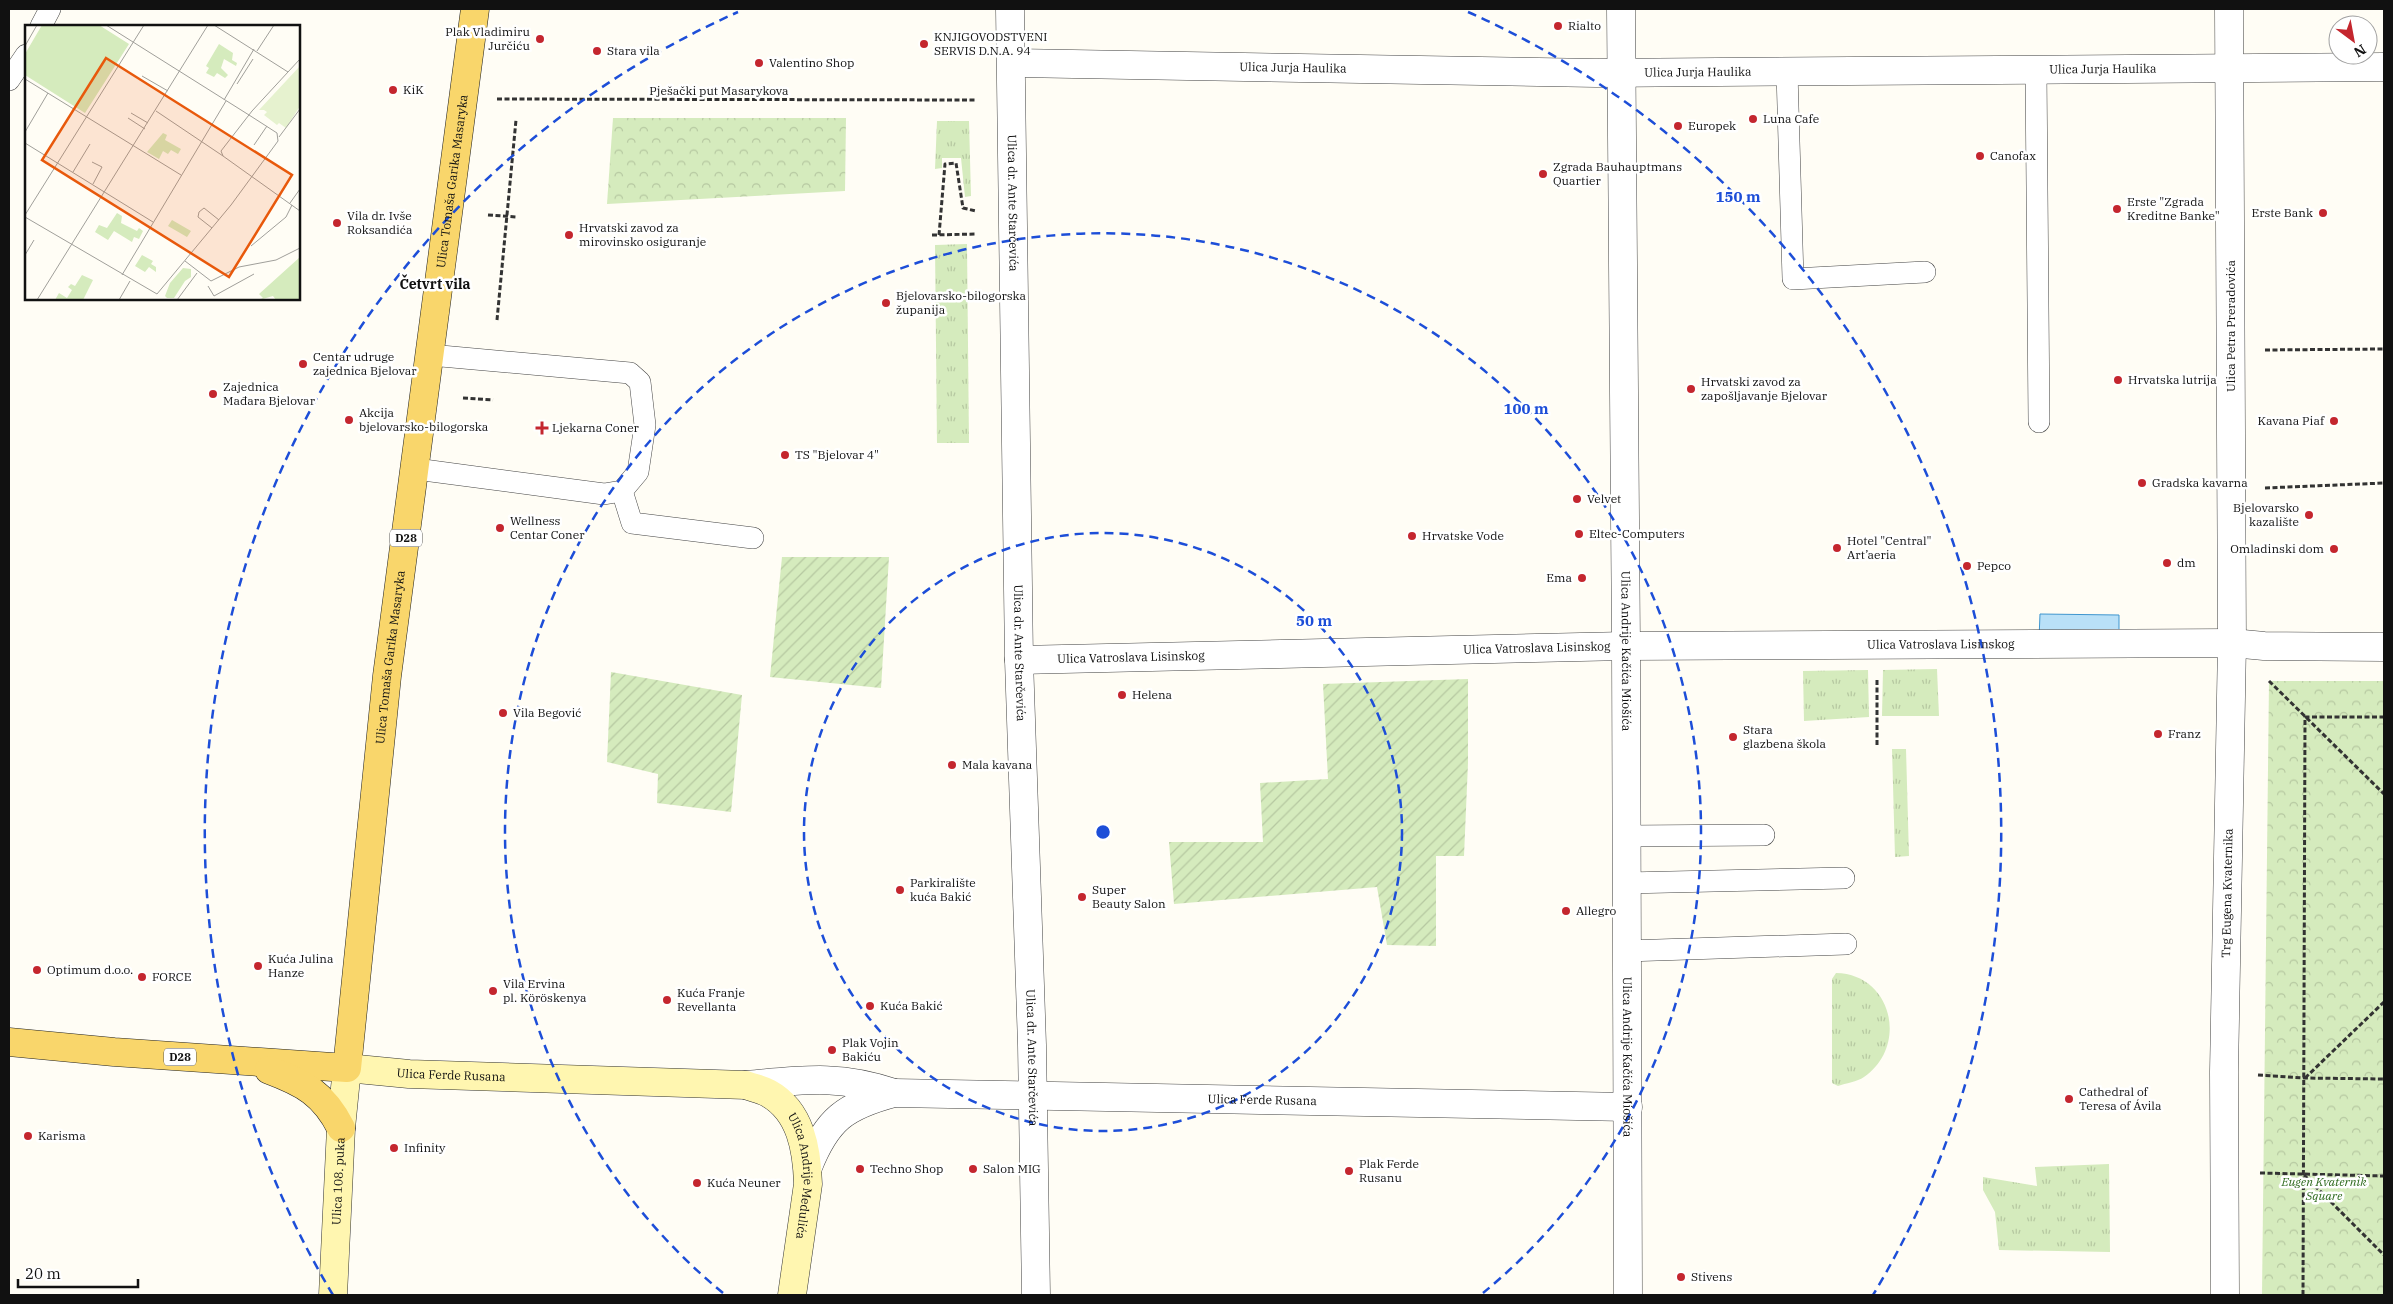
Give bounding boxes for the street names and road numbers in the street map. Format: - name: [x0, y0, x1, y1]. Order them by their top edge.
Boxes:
- street label: Ulica Jurja Haulika: [1239, 59, 1347, 76]
- street label: Ulica Jurja Haulika: [2049, 61, 2157, 77]
- street label: Ulica Jurja Haulika: [1644, 64, 1752, 80]
- street label: Pješački put Masarykova: [649, 83, 789, 98]
- street label: Ulica Tomaša Garika Masaryka: [433, 93, 471, 269]
- street label: Ulica dr. Ante Starčevića: [1005, 134, 1022, 272]
- street label: Ulica Petra Preradovića: [2223, 259, 2238, 392]
- road number: D28: [390, 530, 422, 546]
- street label: Ulica Tomaša Garika Masaryka: [372, 569, 408, 745]
- street label: Ulica Andrije Kačića Miošića: [1618, 571, 1634, 732]
- street label: Ulica dr. Ante Starčevića: [1011, 584, 1029, 722]
- street label: Ulica Vatroslava Lisinskog: [1867, 636, 2015, 652]
- street label: Ulica Vatroslava Lisinskog: [1463, 638, 1611, 657]
- street label: Ulica Vatroslava Lisinskog: [1057, 648, 1205, 666]
- street label: Trg Eugena Kvaternika: [2218, 828, 2236, 958]
- street label: Ulica Andrije Kačića Miošića: [1620, 977, 1636, 1138]
- street label: Ulica dr. Ante Starčevića: [1023, 989, 1041, 1127]
- road number: D28: [164, 1048, 196, 1066]
- street label: Ulica Ferde Rusana: [396, 1065, 506, 1084]
- street label: Ulica Ferde Rusana: [1208, 1091, 1317, 1108]
- street label: Ulica Andrije Medulića: [785, 1110, 816, 1241]
- street label: Ulica 108. puka: [328, 1136, 348, 1225]

